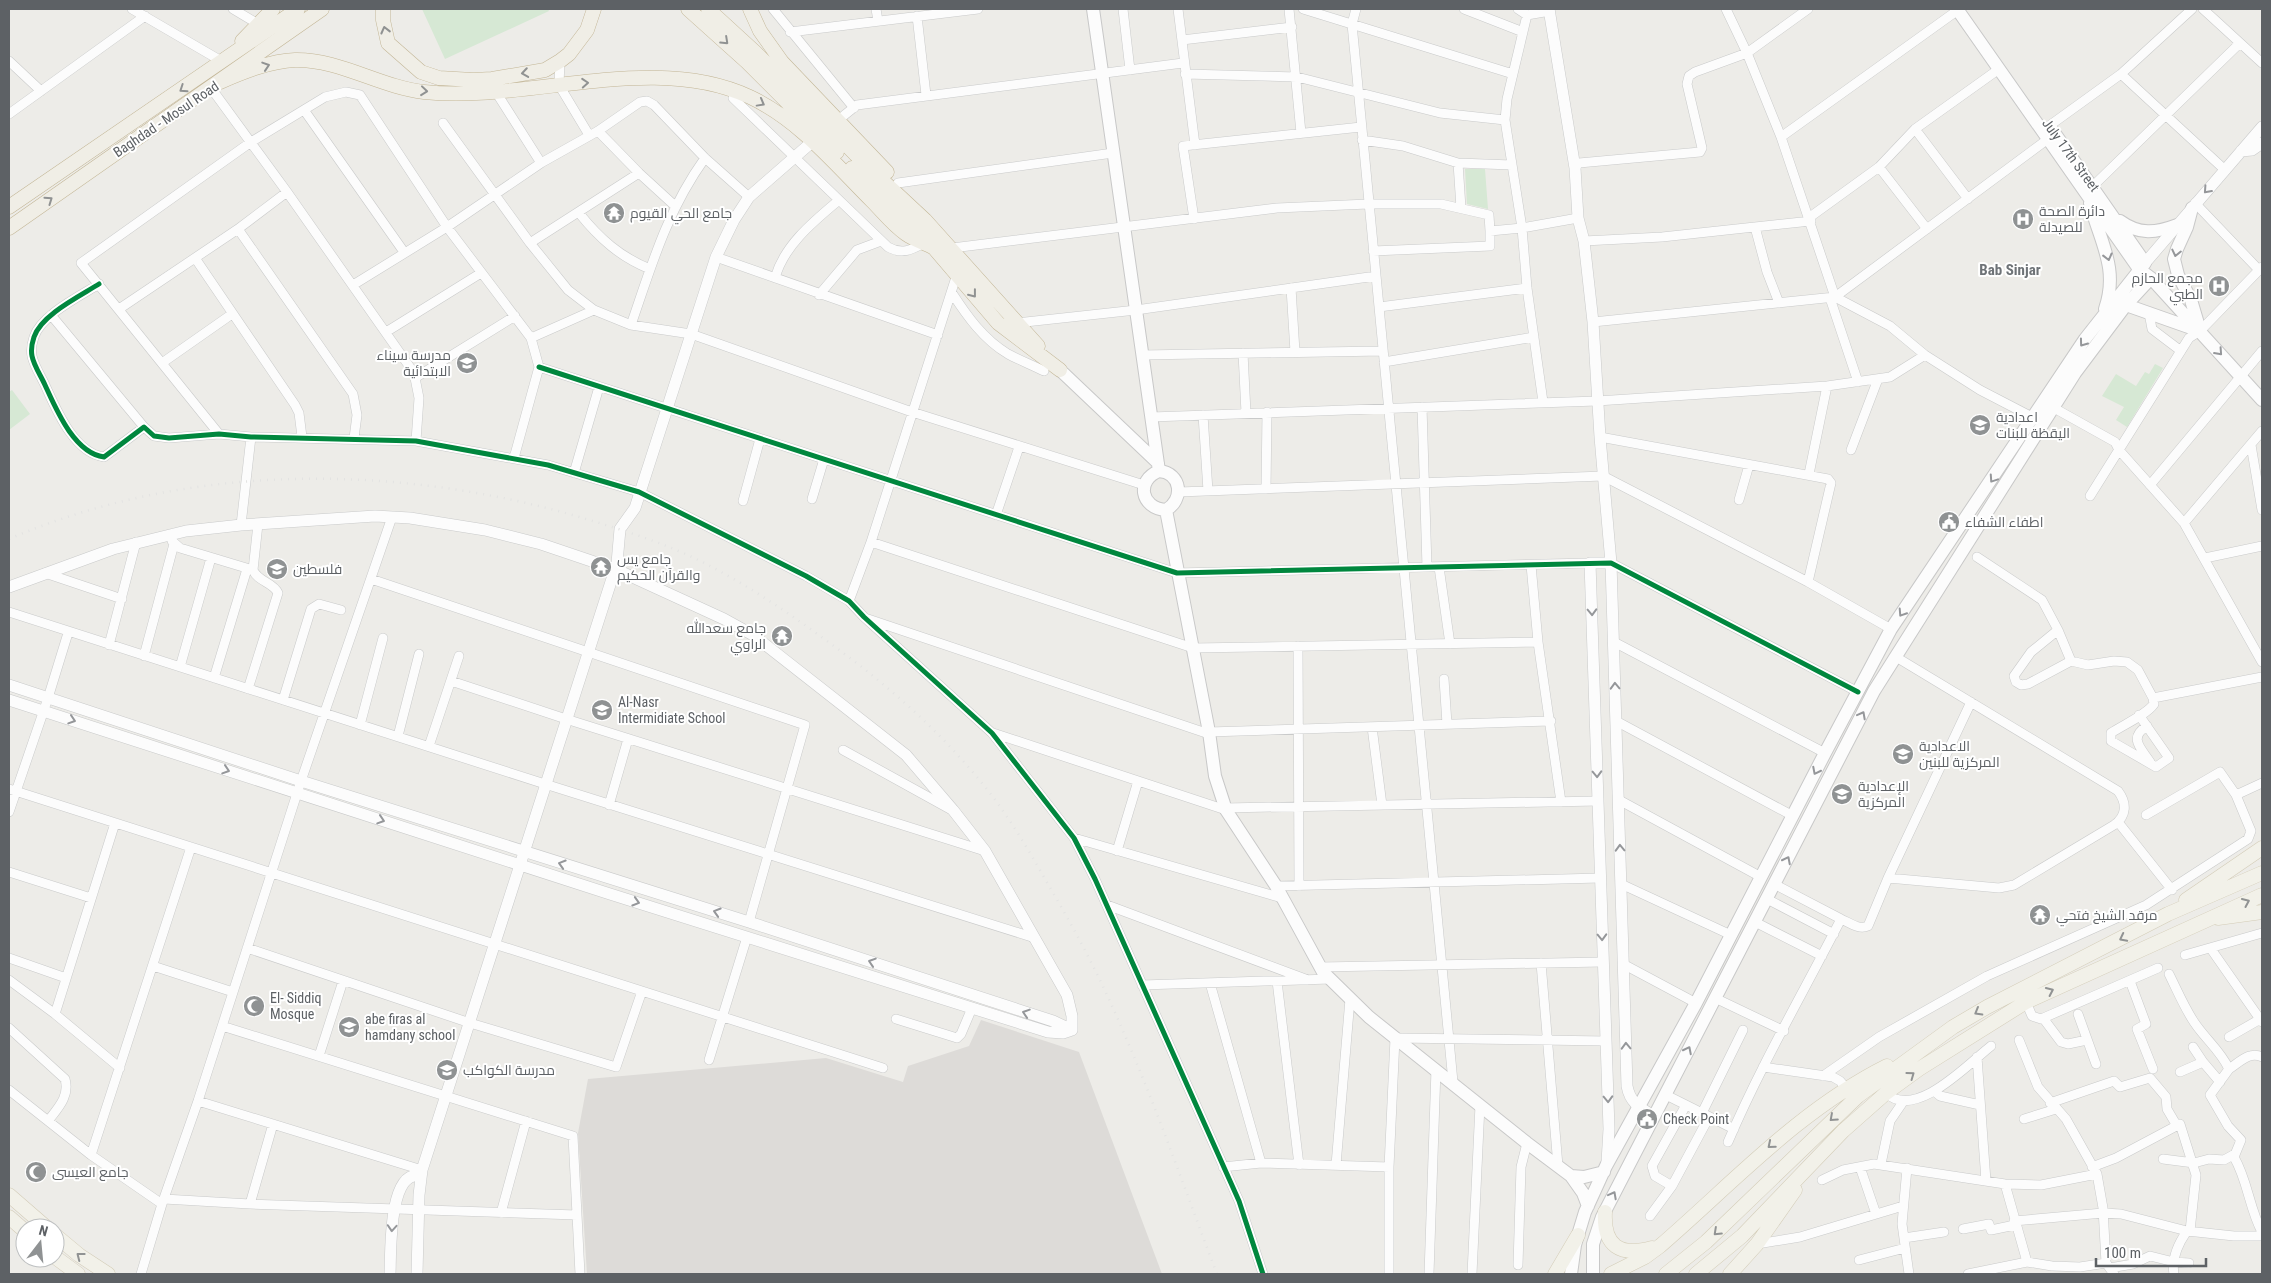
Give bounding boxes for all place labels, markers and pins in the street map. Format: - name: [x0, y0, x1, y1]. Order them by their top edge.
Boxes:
- temple icon: جامع الحي القيوم: [602, 201, 626, 225]
- place label: دائرة الصحة للصيدلة: [2039, 203, 2105, 235]
- place label: جامع الحي القيوم: [630, 205, 732, 225]
- hospital icon: دائرة الصحة للصيدلة: [2011, 207, 2035, 231]
- place label: مجمع الحازم الطبي: [2131, 270, 2203, 306]
- hospital icon: مجمع الحازم الطبي: [2207, 274, 2231, 298]
- place label: مدرسة سيناء الابتدائية: [376, 347, 451, 379]
- school or university icon: مدرسة سيناء الابتدائية: [455, 351, 479, 375]
- place label: اعدادية اليقظة للبنات: [1996, 409, 2070, 441]
- school or university icon: اعدادية اليقظة للبنات: [1968, 413, 1992, 437]
- public building icon: اطفاء الشفاء: [1937, 510, 1961, 534]
- place label: اطفاء الشفاء: [1965, 514, 2043, 530]
- place label: جامع يس والقرآن الحكيم: [617, 551, 700, 585]
- temple icon: جامع يس والقرآن الحكيم: [589, 555, 613, 579]
- school or university icon: فلسطين: [265, 557, 289, 581]
- place label: فلسطين: [293, 561, 342, 577]
- place label: جامع سعدالله الراوي: [687, 619, 766, 656]
- temple icon: جامع سعدالله الراوي: [770, 624, 794, 648]
- place label: Al-Nasr Intermidiate School: [618, 694, 726, 726]
- school or university icon: Al-Nasr Intermidiate School: [590, 698, 614, 722]
- place label: الاعدادية المركزية للبنين: [1919, 738, 2000, 770]
- school or university icon: الاعدادية المركزية للبنين: [1891, 742, 1915, 766]
- place label: الإعدادية المركزية: [1858, 778, 1909, 810]
- school or university icon: الإعدادية المركزية: [1830, 782, 1854, 806]
- temple icon: مرقد الشيخ فتحي: [2028, 903, 2052, 927]
- place label: مرقد الشيخ فتحي: [2056, 907, 2158, 927]
- place label: El- Siddiq Mosque: [270, 990, 321, 1022]
- mosque icon: El- Siddiq Mosque: [242, 994, 266, 1018]
- place label: abe firas al hamdany school: [365, 1011, 455, 1043]
- school or university icon: abe firas al hamdany school: [337, 1015, 361, 1039]
- school or university icon: مدرسة الكواكب: [435, 1058, 459, 1082]
- place label: مدرسة الكواكب: [463, 1062, 555, 1078]
- public building icon: Check Point: [1635, 1107, 1659, 1131]
- place label: Check Point: [1663, 1111, 1729, 1127]
- mosque icon: جامع العيسى: [24, 1160, 48, 1184]
- place label: جامع العيسى: [52, 1164, 129, 1181]

